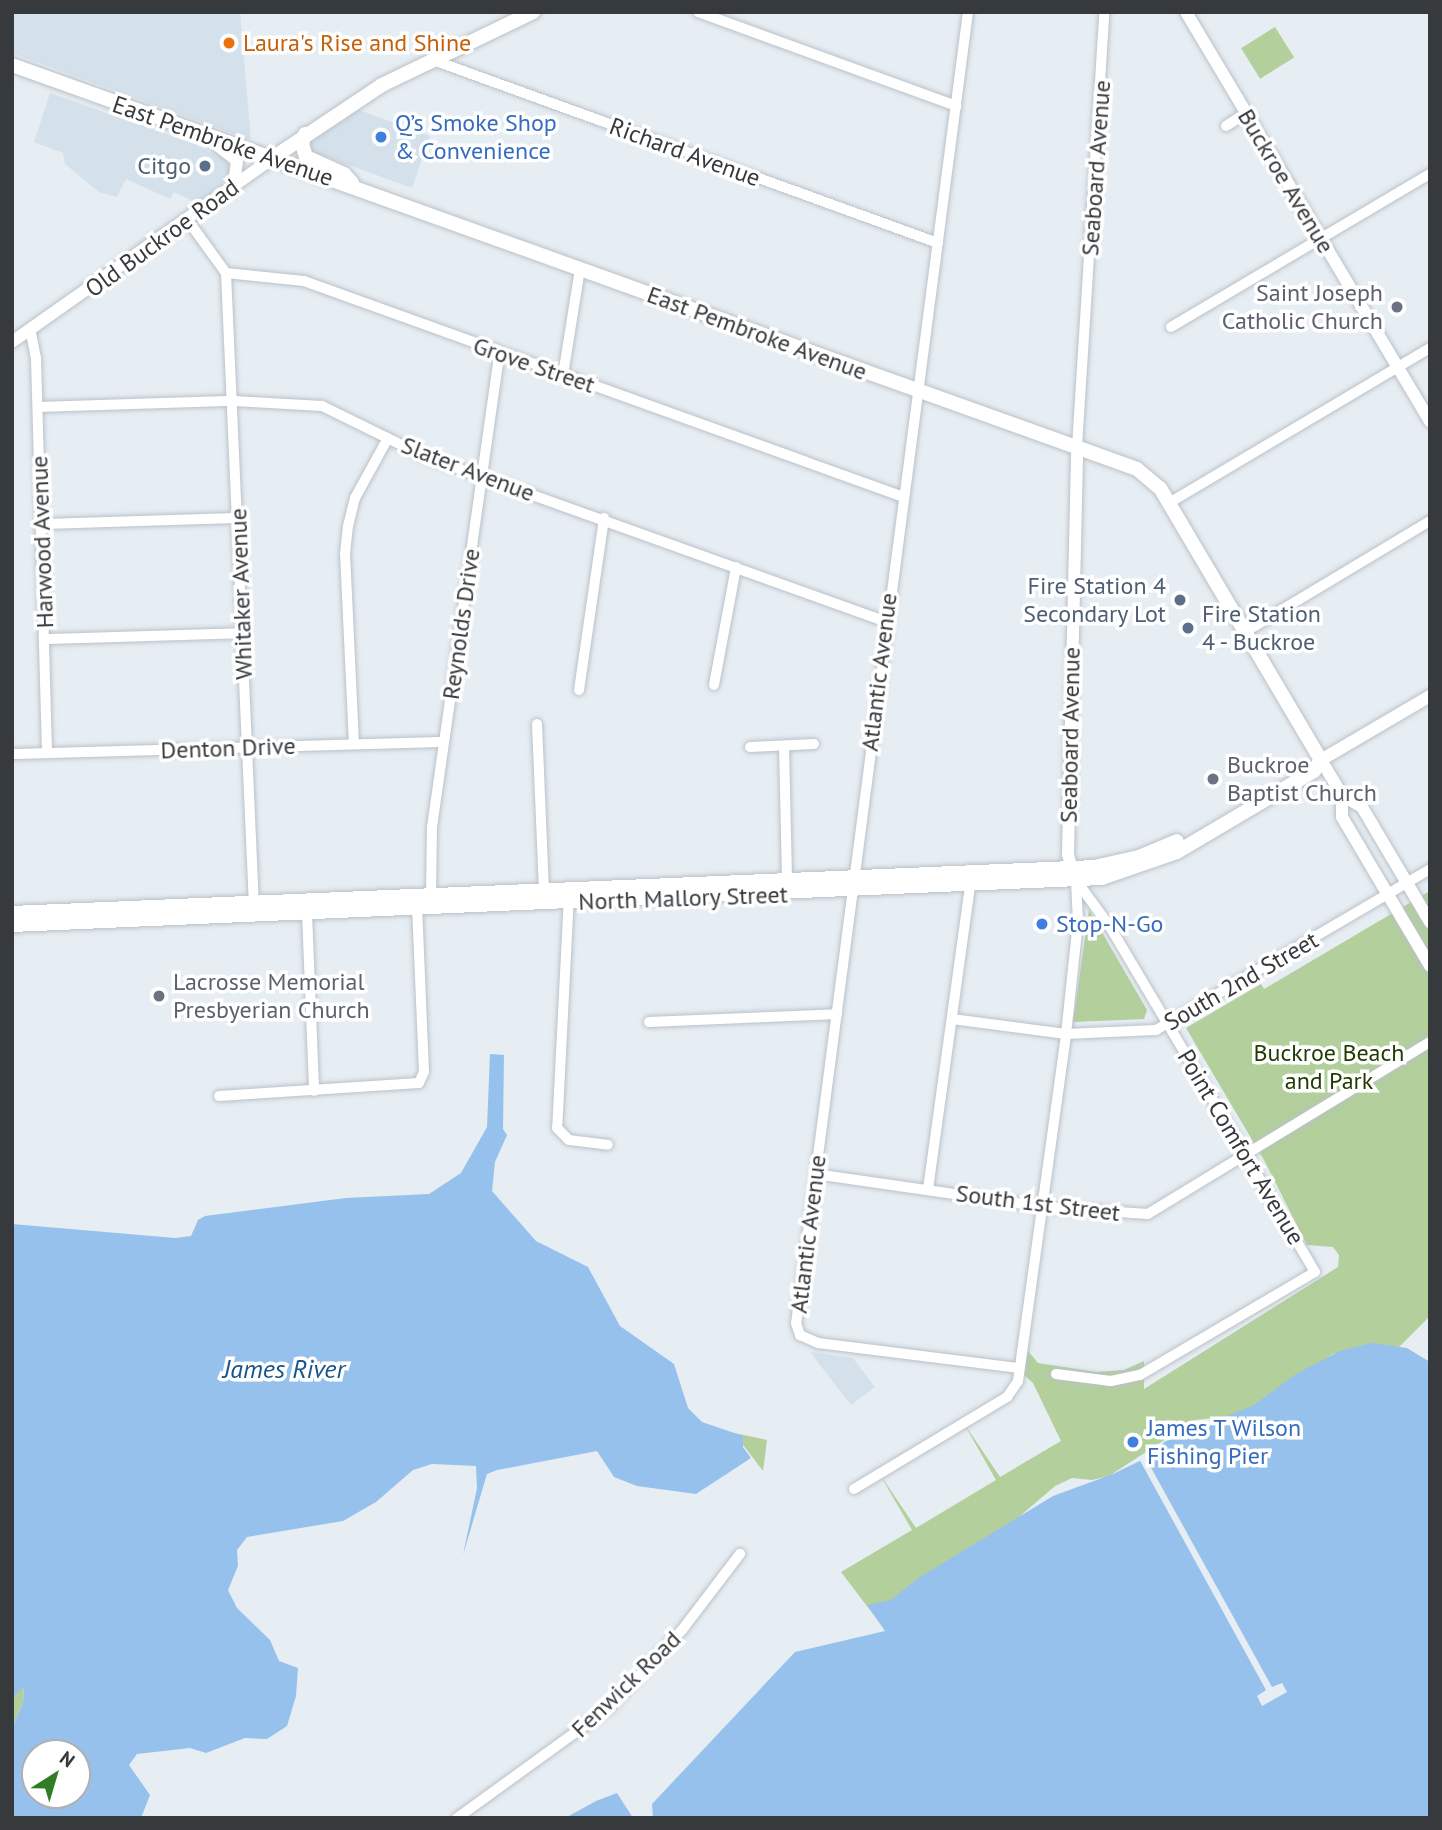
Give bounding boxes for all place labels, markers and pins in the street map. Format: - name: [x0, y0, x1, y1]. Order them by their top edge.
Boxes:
- place label: Laura's Rise and Shine: [243, 29, 471, 57]
- marker: Laura's Rise and Shine: [221, 35, 237, 51]
- place label: Q’s Smoke Shop & Convenience: [395, 109, 557, 165]
- marker: Q’s Smoke Shop & Convenience: [373, 129, 389, 145]
- place label: Citgo: [137, 152, 191, 180]
- marker: Citgo: [197, 158, 213, 174]
- place label: Saint Joseph Catholic Church: [1221, 279, 1383, 335]
- marker: Saint Joseph Catholic Church: [1389, 299, 1405, 315]
- place label: Fire Station 4 Secondary Lot: [1023, 572, 1166, 628]
- marker: Fire Station 4 Secondary Lot: [1172, 592, 1188, 608]
- place label: Fire Station 4 - Buckroe: [1202, 600, 1321, 656]
- marker: Fire Station 4 - Buckroe: [1180, 620, 1196, 636]
- place label: Buckroe Baptist Church: [1227, 751, 1377, 807]
- marker: Buckroe Baptist Church: [1205, 771, 1221, 787]
- place label: Stop-N-Go: [1056, 910, 1163, 938]
- marker: Stop-N-Go: [1034, 916, 1050, 932]
- place label: Lacrosse Memorial Presbyerian Church: [173, 968, 370, 1024]
- marker: Lacrosse Memorial Presbyerian Church: [151, 988, 167, 1004]
- place label: James T Wilson Fishing Pier: [1147, 1414, 1303, 1470]
- marker: James T Wilson Fishing Pier: [1125, 1434, 1141, 1450]

